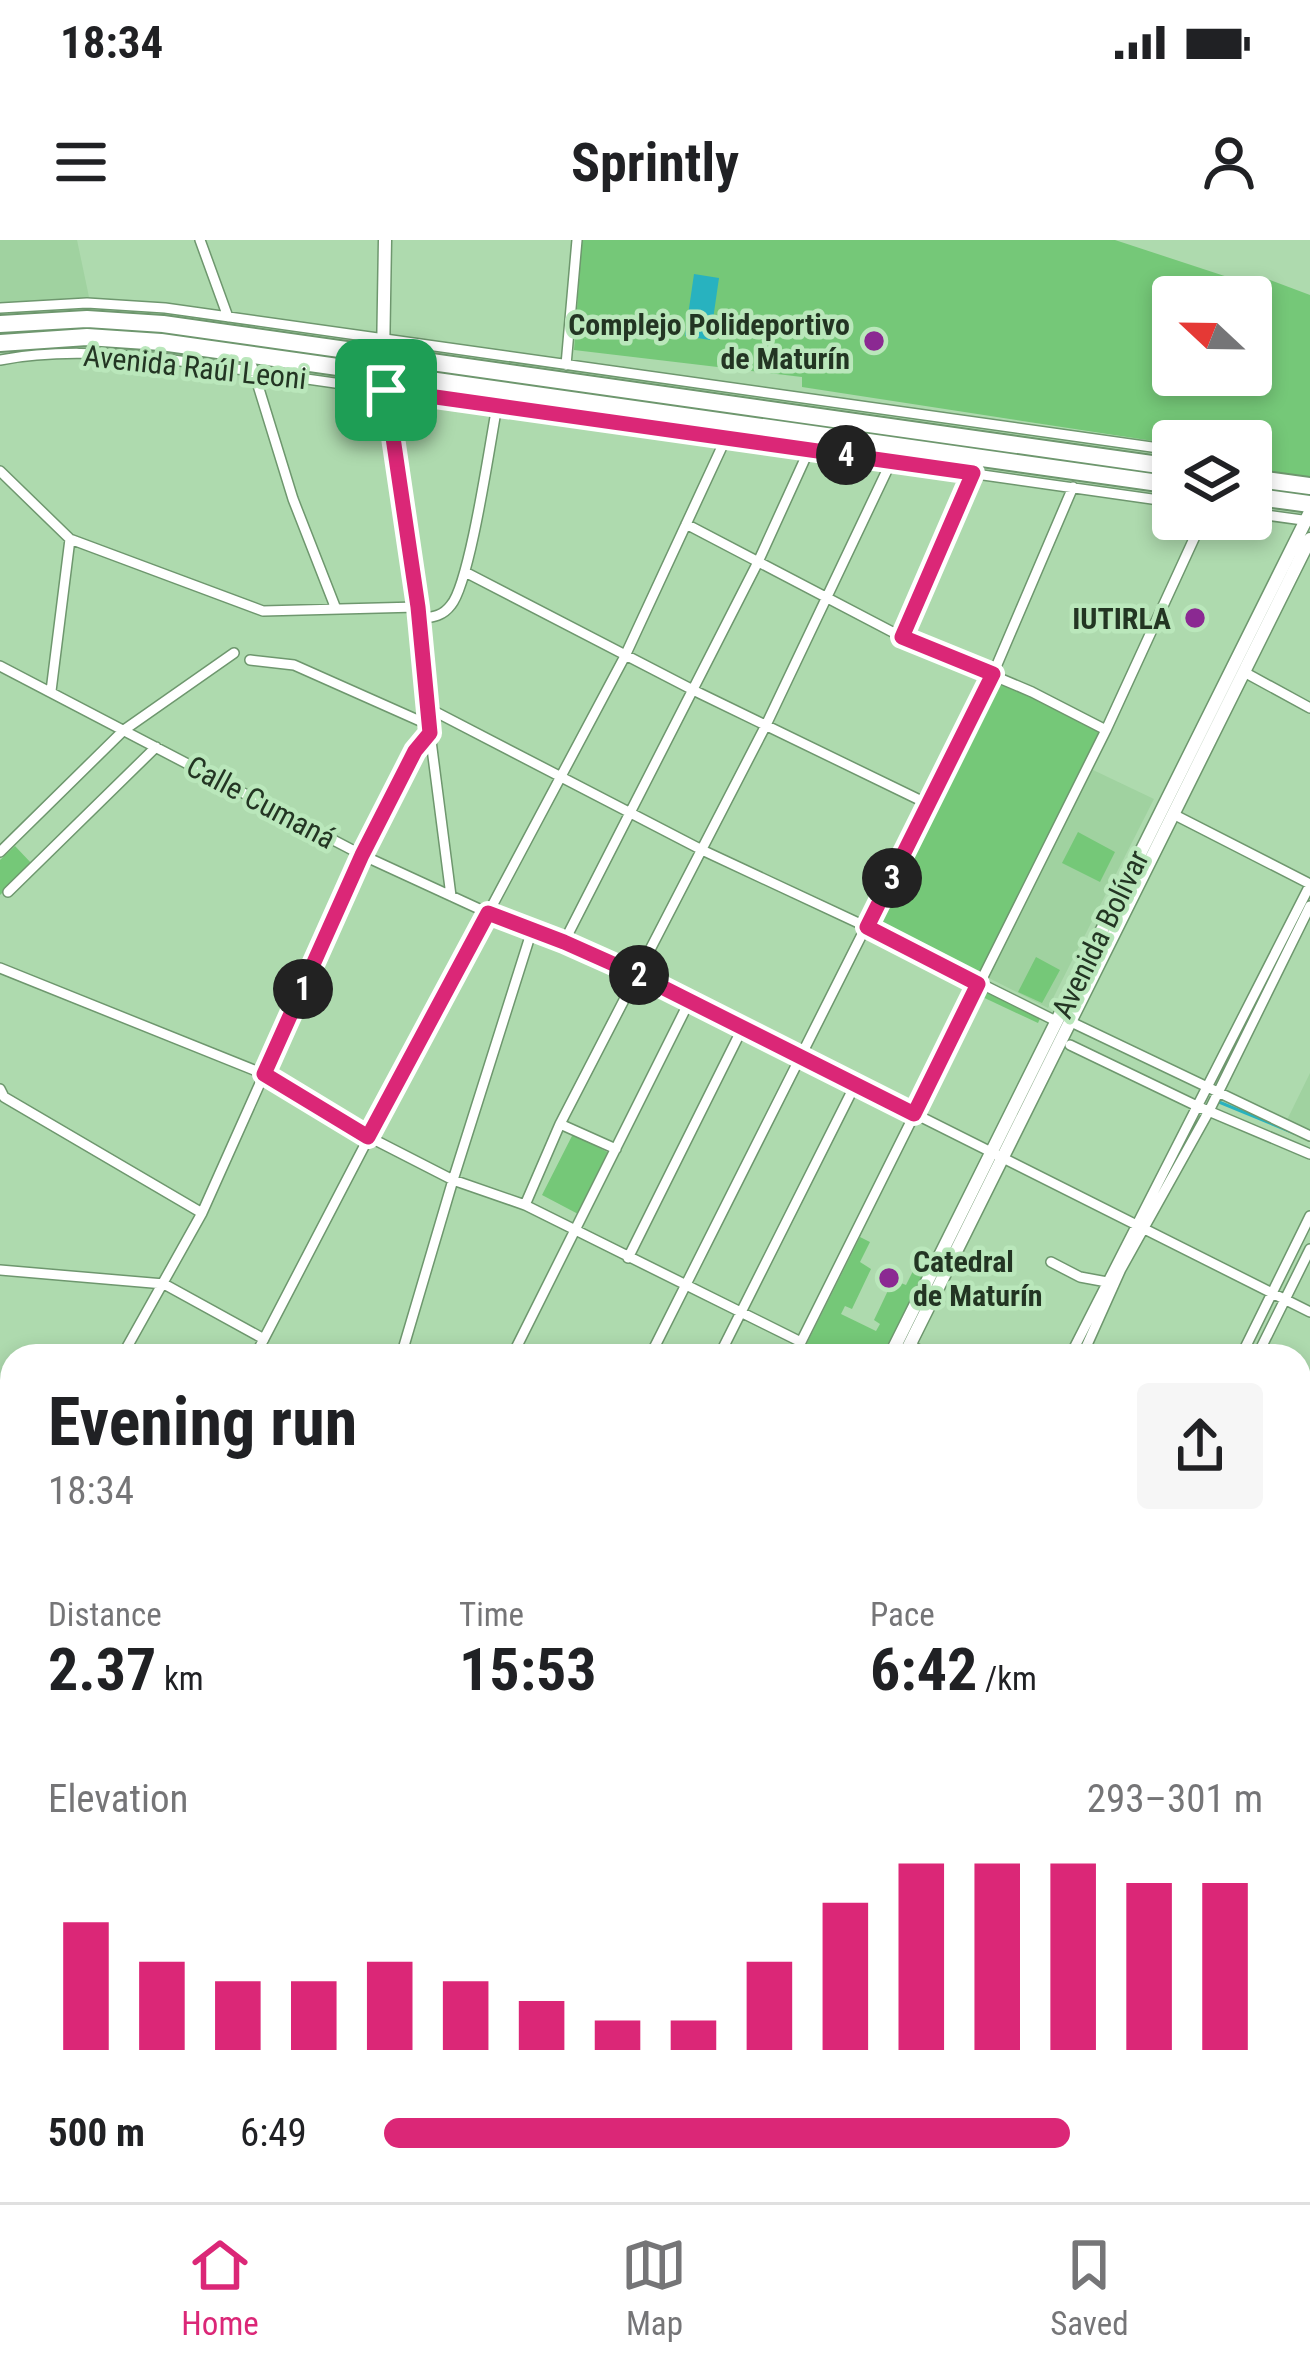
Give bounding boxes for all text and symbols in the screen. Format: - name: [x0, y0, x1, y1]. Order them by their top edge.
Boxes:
- text: 18:34: [60, 16, 163, 69]
- icon: menu: [48, 129, 114, 195]
- icon: person: [1196, 129, 1262, 195]
- text: Sprintly: [571, 131, 739, 194]
- north arrow: [1152, 276, 1272, 396]
- map controls: [1152, 276, 1272, 540]
- place label: Complejo Polideportivo de Maturín: [568, 307, 850, 376]
- marker: Complejo Polideportivo de Maturín: [861, 328, 887, 354]
- street label: Avenida Raúl Leoni: [82, 338, 308, 396]
- pin: [335, 339, 437, 441]
- icon: arrive: [353, 357, 419, 423]
- button: layers: [1152, 420, 1272, 540]
- pin: 4: [816, 425, 876, 485]
- text: 4: [838, 435, 854, 474]
- place label: IUTIRLA: [1072, 601, 1171, 636]
- marker: IUTIRLA: [1182, 605, 1208, 631]
- street label: Calle Cumaná: [181, 748, 341, 856]
- street label: Avenida Bolívar: [1044, 844, 1156, 1024]
- pin: 3: [862, 848, 922, 908]
- text: 3: [884, 858, 900, 897]
- pin: 2: [609, 945, 669, 1005]
- text: 2: [631, 955, 647, 994]
- pin: 1: [273, 959, 333, 1019]
- text: 1: [295, 969, 311, 1008]
- place label: Catedral de Maturín: [913, 1244, 1043, 1313]
- marker: Catedral de Maturín: [876, 1265, 902, 1291]
- button: share: [1137, 1383, 1263, 1509]
- text: Evening run: [48, 1384, 357, 1461]
- text: 18:34: [48, 1468, 134, 1514]
- text: Distance: [48, 1595, 162, 1634]
- text: Time: [459, 1595, 524, 1634]
- text: Pace: [870, 1595, 935, 1634]
- text: 2.37: [48, 1634, 156, 1705]
- text: 15:53: [459, 1634, 597, 1705]
- text: 6:42: [870, 1634, 977, 1705]
- text: km: [156, 1659, 204, 1698]
- text: /km: [977, 1659, 1037, 1698]
- text: Elevation: [48, 1776, 188, 1822]
- text: 293–301 m: [1087, 1776, 1263, 1822]
- text: 500 m: [48, 2110, 145, 2156]
- text: 6:49: [240, 2110, 307, 2156]
- tab: Home: [181, 2232, 259, 2343]
- tab: Map: [621, 2232, 687, 2343]
- tab: Saved: [1050, 2232, 1129, 2343]

